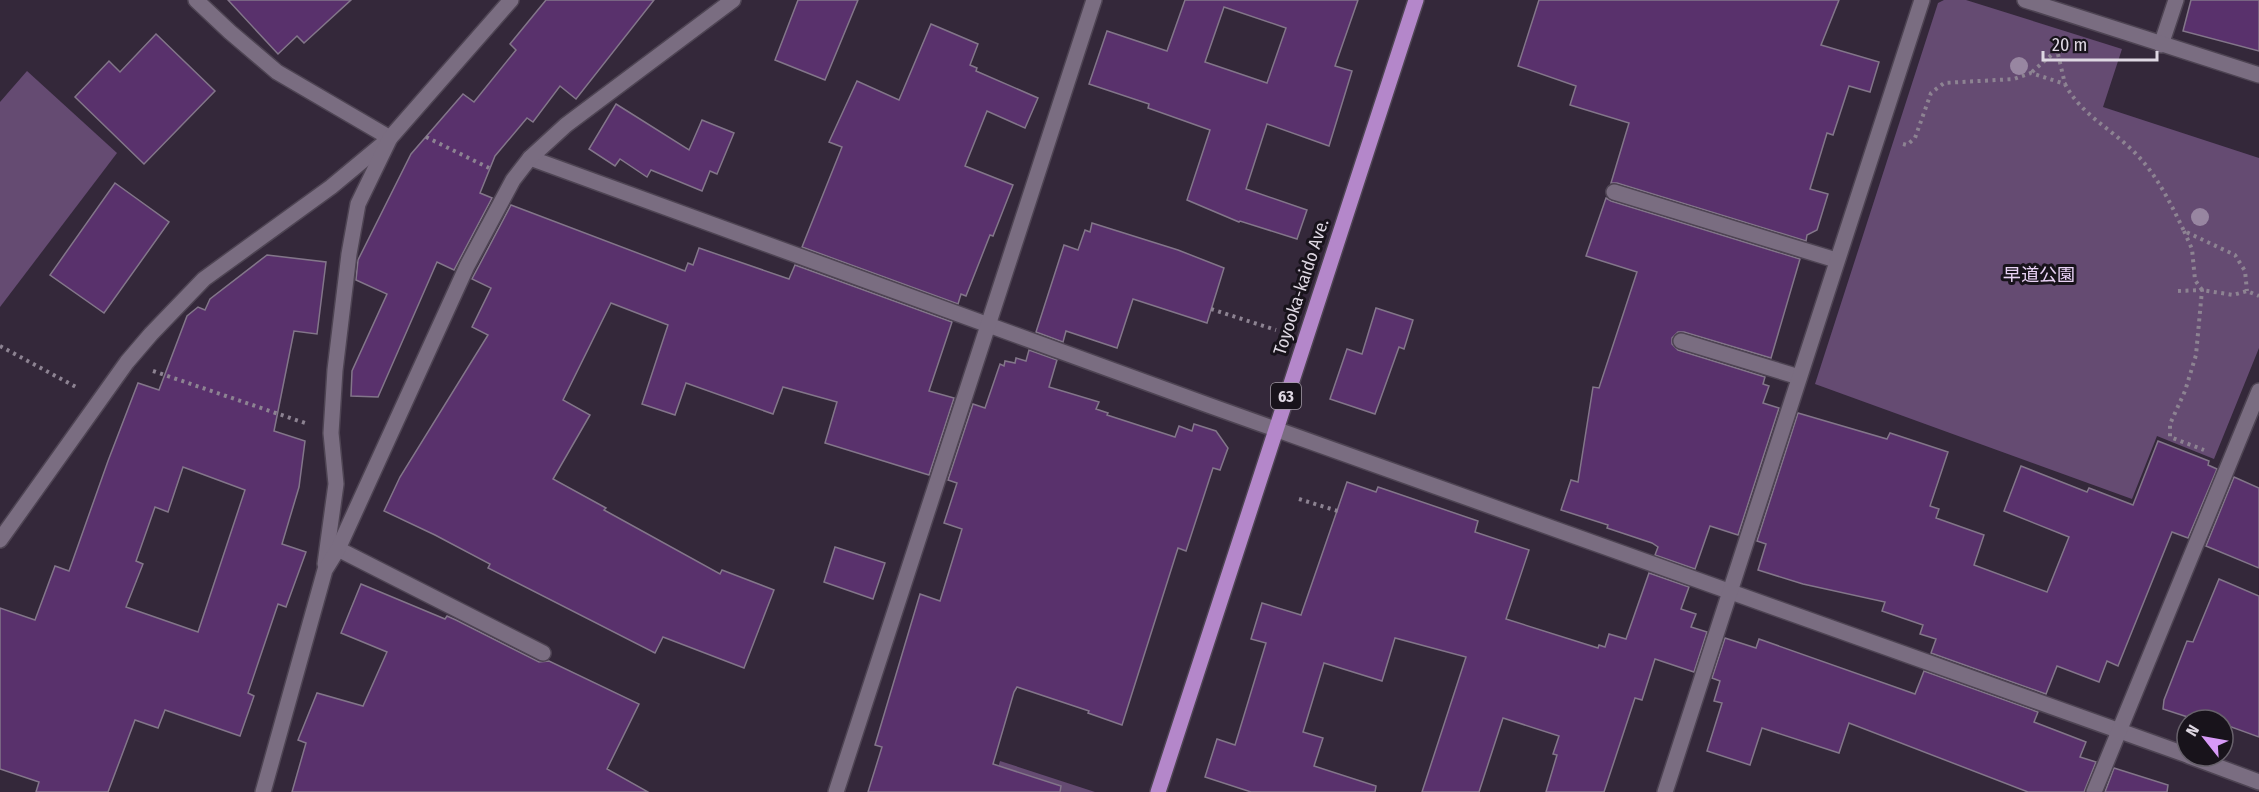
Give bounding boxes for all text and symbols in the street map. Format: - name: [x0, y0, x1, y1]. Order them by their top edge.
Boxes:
- scale bar: [2043, 24, 2157, 62]
- text: 20 m: [2052, 34, 2087, 56]
- street label: Toyooka-kaido Ave.: [1269, 216, 1333, 358]
- park label: 早道公園: [2003, 264, 2075, 286]
- road number: 63: [1271, 383, 1301, 409]
- north arrow: [2175, 708, 2235, 768]
- text: N: [2182, 722, 2203, 740]

